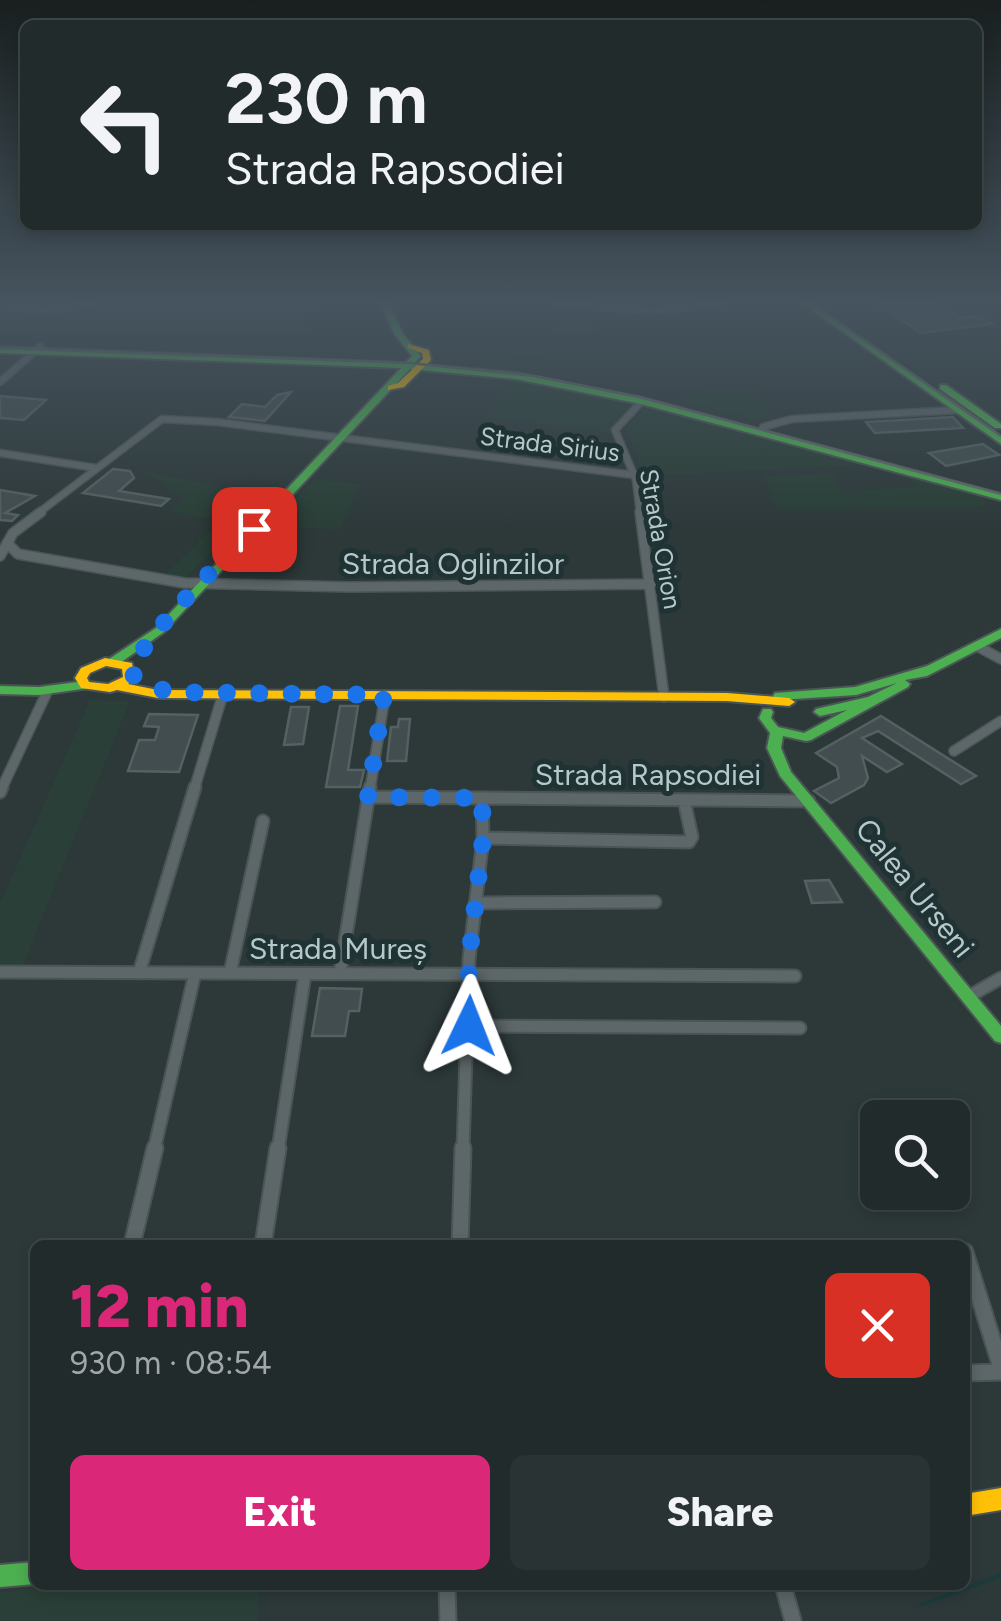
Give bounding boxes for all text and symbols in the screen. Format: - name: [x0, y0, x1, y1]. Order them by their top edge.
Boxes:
- text: 230 m: [225, 56, 428, 141]
- icon: left: [60, 60, 190, 190]
- text: Strada Rapsodiei: [225, 141, 565, 195]
- street label: Strada Sirius: [478, 421, 622, 467]
- street label: Strada Orion: [634, 467, 688, 611]
- pin: [212, 487, 297, 572]
- icon: arrive: [227, 502, 282, 557]
- street label: Strada Oglinzilor: [342, 545, 564, 582]
- street label: Strada Rapsodiei: [535, 756, 761, 793]
- street label: Calea Urseni: [848, 811, 982, 965]
- street label: Strada Mureș: [249, 930, 427, 967]
- position arrow: [417, 974, 521, 1078]
- map controls: [860, 1100, 970, 1210]
- button: search: [860, 1100, 970, 1210]
- text: 12 min: [70, 1270, 249, 1342]
- button: close: [825, 1273, 930, 1378]
- text: 930 m · 08:54: [70, 1344, 272, 1382]
- button: Exit: [70, 1455, 490, 1570]
- button: Share: [510, 1455, 930, 1570]

